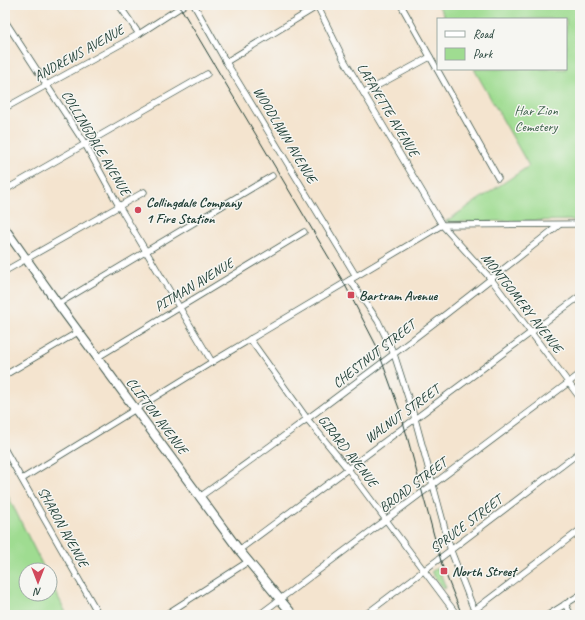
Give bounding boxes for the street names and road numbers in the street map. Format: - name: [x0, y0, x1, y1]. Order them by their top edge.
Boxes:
- street label: ANDREWS AVENUE: [31, 20, 129, 85]
- street label: LAFAYETTE AVENUE: [353, 60, 424, 162]
- street label: WOODLAWN AVENUE: [250, 84, 321, 188]
- street label: COLLINGDALE AVENUE: [58, 87, 135, 201]
- street label: MONTGOMERY AVENUE: [478, 250, 567, 358]
- street label: PITMAN AVENUE: [151, 254, 239, 315]
- street label: CHESTNUT STREET: [329, 314, 422, 392]
- street label: CLIFTON AVENUE: [123, 374, 193, 460]
- street label: WALNUT STREET: [361, 379, 446, 447]
- street label: GIRARD AVENUE: [315, 412, 383, 492]
- street label: BROAD STREET: [376, 452, 453, 516]
- street label: SHARON AVENUE: [34, 484, 93, 572]
- street label: SPRUCE STREET: [427, 489, 508, 557]

